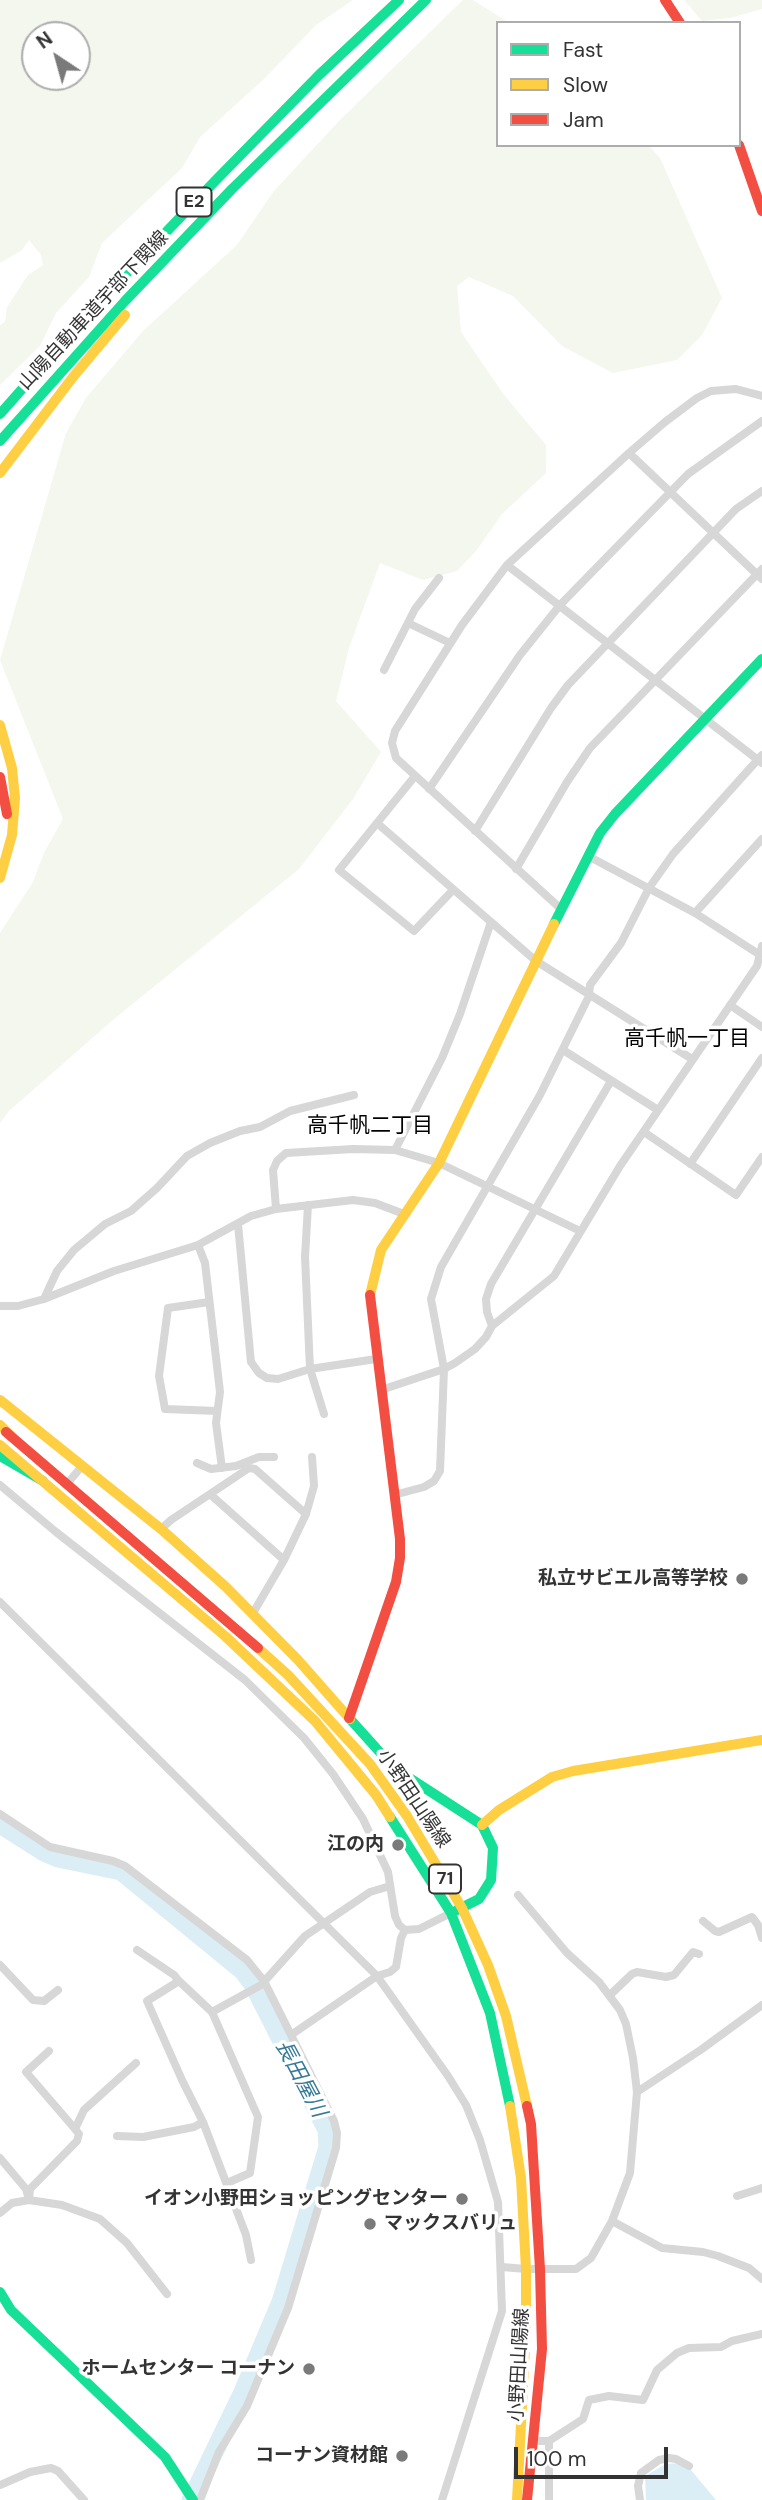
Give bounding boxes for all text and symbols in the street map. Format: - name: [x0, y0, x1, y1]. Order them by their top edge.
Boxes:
- north arrow: [21, 21, 91, 91]
- legend: [496, 21, 741, 147]
- text: N: [32, 26, 57, 54]
- text: Fast: [563, 36, 603, 64]
- text: Slow: [563, 71, 608, 99]
- text: Jam: [563, 106, 604, 134]
- road number: E2: [176, 188, 212, 216]
- street label: 山陽自動車道宇部下関線: [14, 227, 174, 395]
- district label: 高千帆一丁目: [624, 1026, 750, 1052]
- district label: 高千帆二丁目: [307, 1113, 433, 1139]
- place label: 私立サビエル高等学校: [538, 1568, 728, 1590]
- marker: 私立サビエル高等学校: [734, 1571, 750, 1587]
- street label: 小野田山陽線: [372, 1745, 454, 1853]
- place label: 江の内: [327, 1834, 384, 1856]
- marker: 江の内: [390, 1837, 406, 1853]
- road number: 71: [429, 1865, 461, 1894]
- water label: 長田屋川: [269, 2036, 331, 2122]
- place label: イオン小野田ショッピングセンター: [144, 2188, 448, 2210]
- marker: イオン小野田ショッピングセンター: [454, 2191, 470, 2207]
- place label: マックスバリュ: [384, 2213, 517, 2235]
- marker: マックスバリュ: [362, 2216, 378, 2232]
- street label: 小野田山陽線: [506, 2307, 534, 2423]
- place label: ホームセンター コーナン: [82, 2358, 295, 2380]
- marker: ホームセンター コーナン: [301, 2361, 317, 2377]
- scale bar: [517, 2434, 671, 2478]
- place label: コーナン資材館: [255, 2445, 388, 2467]
- text: 100 m: [527, 2445, 587, 2473]
- marker: コーナン資材館: [394, 2448, 410, 2464]

